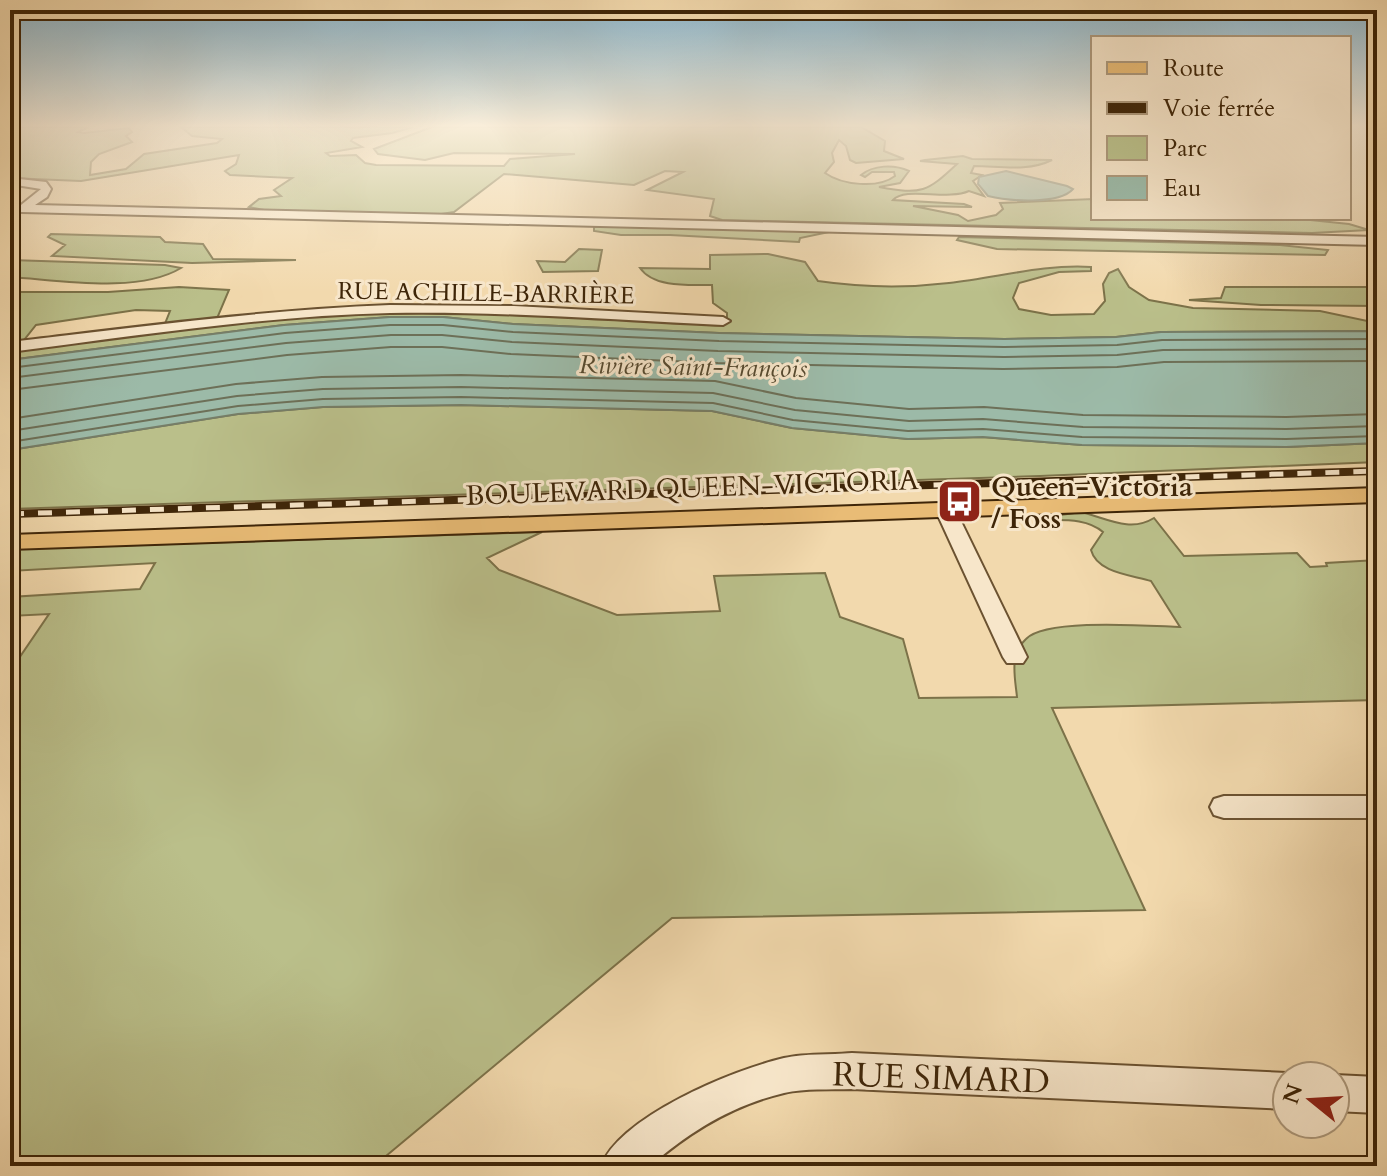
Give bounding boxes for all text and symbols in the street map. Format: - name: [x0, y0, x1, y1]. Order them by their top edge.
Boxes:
- legend: [1091, 36, 1351, 220]
- text: Route: [1163, 52, 1224, 85]
- text: Voie ferrée: [1163, 92, 1275, 125]
- text: Parc: [1163, 132, 1207, 165]
- text: Eau: [1163, 172, 1201, 205]
- street label: RUE ACHILLE-BARRIÈRE: [337, 274, 635, 313]
- water label: Rivière Saint-François: [579, 347, 808, 386]
- street label: BOULEVARD QUEEN-VICTORIA: [465, 461, 919, 515]
- place label: Queen-Victoria / Foss: [991, 468, 1193, 538]
- bus stop icon: Queen-Victoria / Foss: [936, 478, 984, 526]
- street label: RUE SIMARD: [831, 1051, 1050, 1105]
- north arrow: [1271, 1060, 1351, 1140]
- text: N: [1276, 1080, 1310, 1108]

